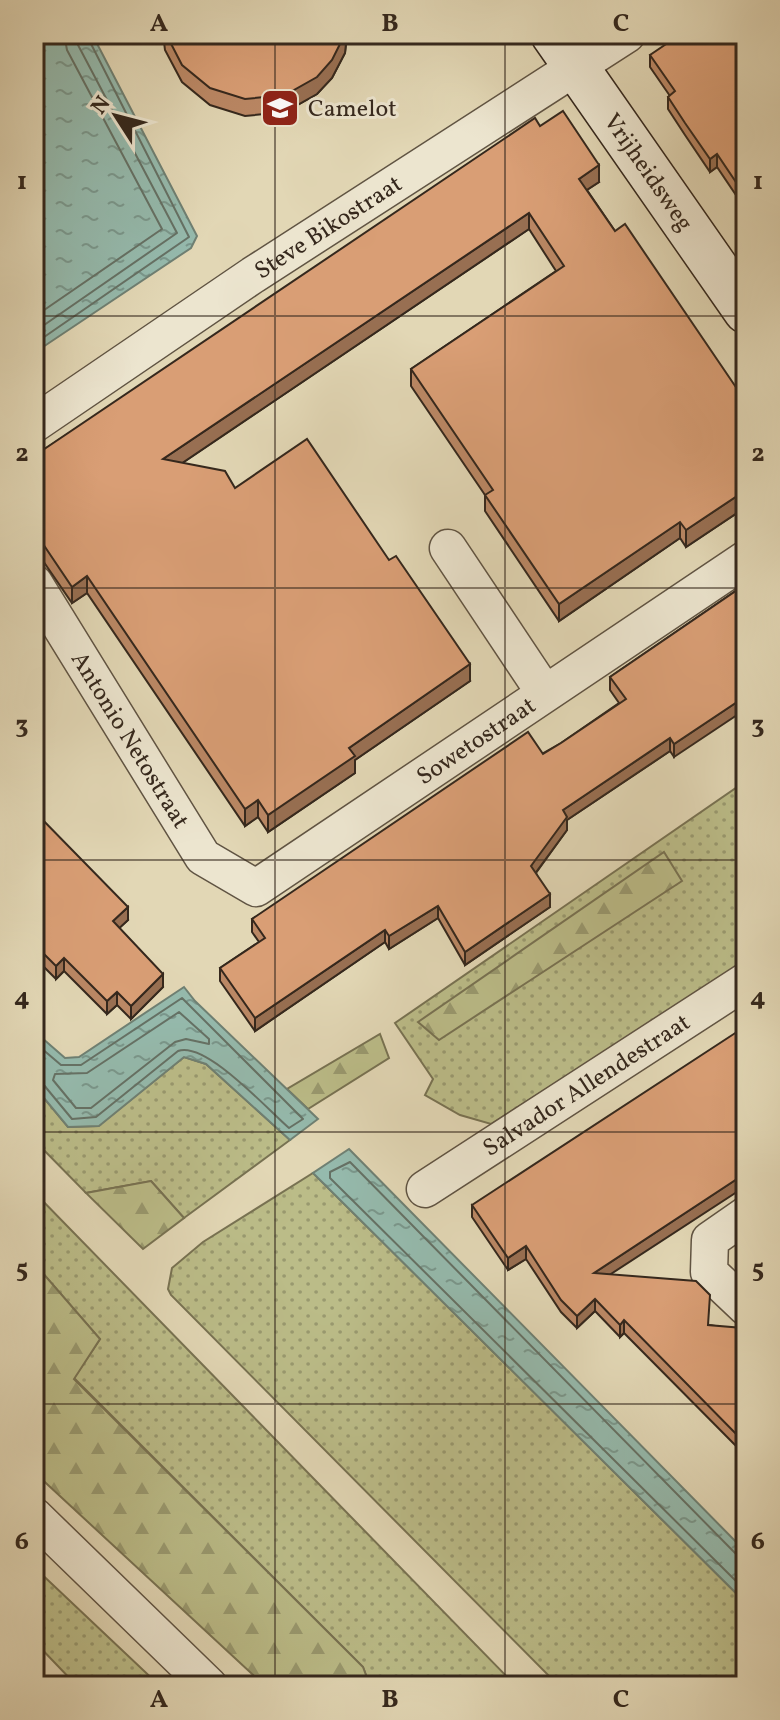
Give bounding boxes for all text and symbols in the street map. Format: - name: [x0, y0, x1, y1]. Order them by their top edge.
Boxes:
- text: A: [150, 6, 169, 42]
- text: B: [381, 6, 399, 42]
- text: C: [613, 6, 629, 42]
- north arrow: [76, 76, 156, 156]
- school or university icon: Camelot: [259, 87, 301, 129]
- text: N: [85, 90, 119, 121]
- place label: Camelot: [308, 93, 397, 127]
- street label: Vrijheidsweg: [594, 107, 700, 239]
- text: 1: [17, 164, 27, 200]
- text: 1: [753, 164, 763, 200]
- street label: Steve Bikostraat: [248, 168, 410, 289]
- text: 2: [15, 436, 29, 472]
- text: 2: [751, 436, 765, 472]
- street label: Antonio Netostraat: [61, 646, 196, 836]
- street label: Sowetostraat: [410, 690, 543, 794]
- text: 3: [15, 708, 29, 744]
- text: 3: [751, 708, 765, 744]
- text: 4: [14, 980, 30, 1016]
- text: 4: [750, 980, 766, 1016]
- street label: Salvador Allendestraat: [477, 1006, 698, 1166]
- text: 5: [16, 1252, 28, 1288]
- text: 5: [752, 1252, 764, 1288]
- text: 6: [15, 1524, 29, 1560]
- text: 6: [751, 1524, 765, 1560]
- text: A: [150, 1682, 169, 1718]
- text: B: [381, 1682, 399, 1718]
- text: C: [613, 1682, 629, 1718]

